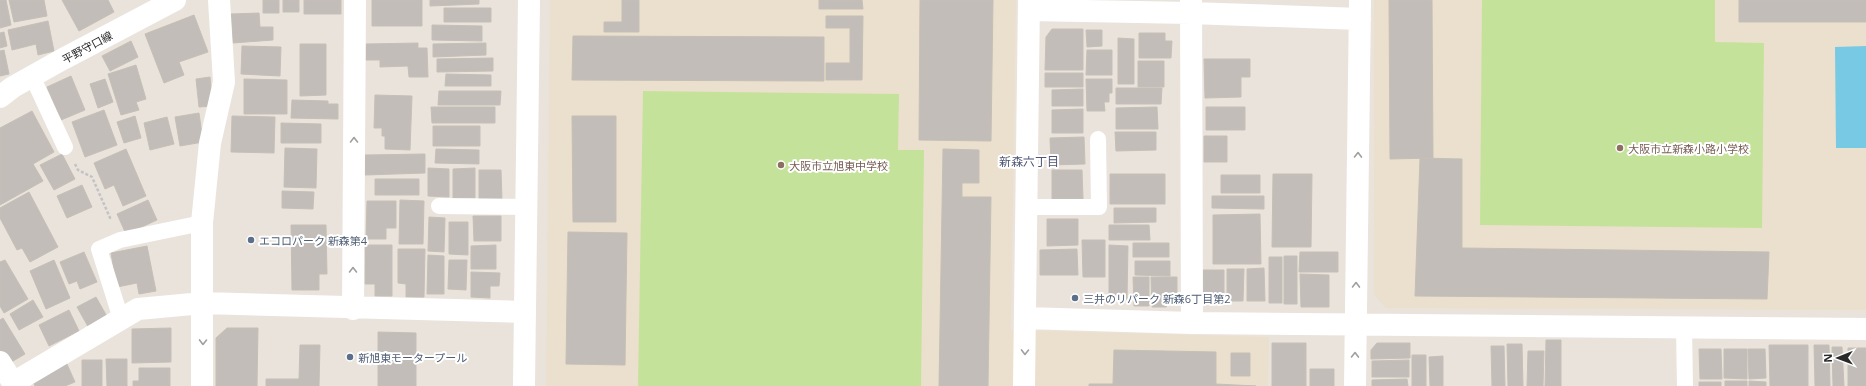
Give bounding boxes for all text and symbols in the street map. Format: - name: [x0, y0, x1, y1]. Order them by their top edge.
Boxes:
- street label: 平野守口線: [59, 27, 115, 67]
- one-way arrow: [350, 137, 358, 143]
- place label: 大阪市立新森小路小学校: [1628, 141, 1749, 156]
- marker: 大阪市立新森小路小学校: [1615, 143, 1625, 153]
- one-way arrow: [1354, 152, 1362, 158]
- district label: 新森六丁目: [999, 153, 1059, 170]
- place label: 大阪市立旭東中学校: [789, 158, 888, 173]
- marker: 大阪市立旭東中学校: [776, 160, 786, 170]
- place label: エコロパーク 新森第4: [259, 233, 368, 248]
- marker: エコロパーク 新森第4: [246, 235, 256, 245]
- one-way arrow: [349, 267, 357, 273]
- one-way arrow: [1352, 282, 1360, 288]
- place label: 三井のリパーク 新森6丁目第2: [1083, 291, 1230, 306]
- marker: 三井のリパーク 新森6丁目第2: [1070, 293, 1080, 303]
- north arrow: [1818, 338, 1858, 378]
- one-way arrow: [199, 339, 207, 345]
- one-way arrow: [1021, 349, 1029, 355]
- place label: 新旭東モータープール: [358, 350, 467, 365]
- marker: 新旭東モータープール: [345, 352, 355, 362]
- one-way arrow: [1351, 352, 1359, 358]
- text: N: [1820, 354, 1835, 363]

